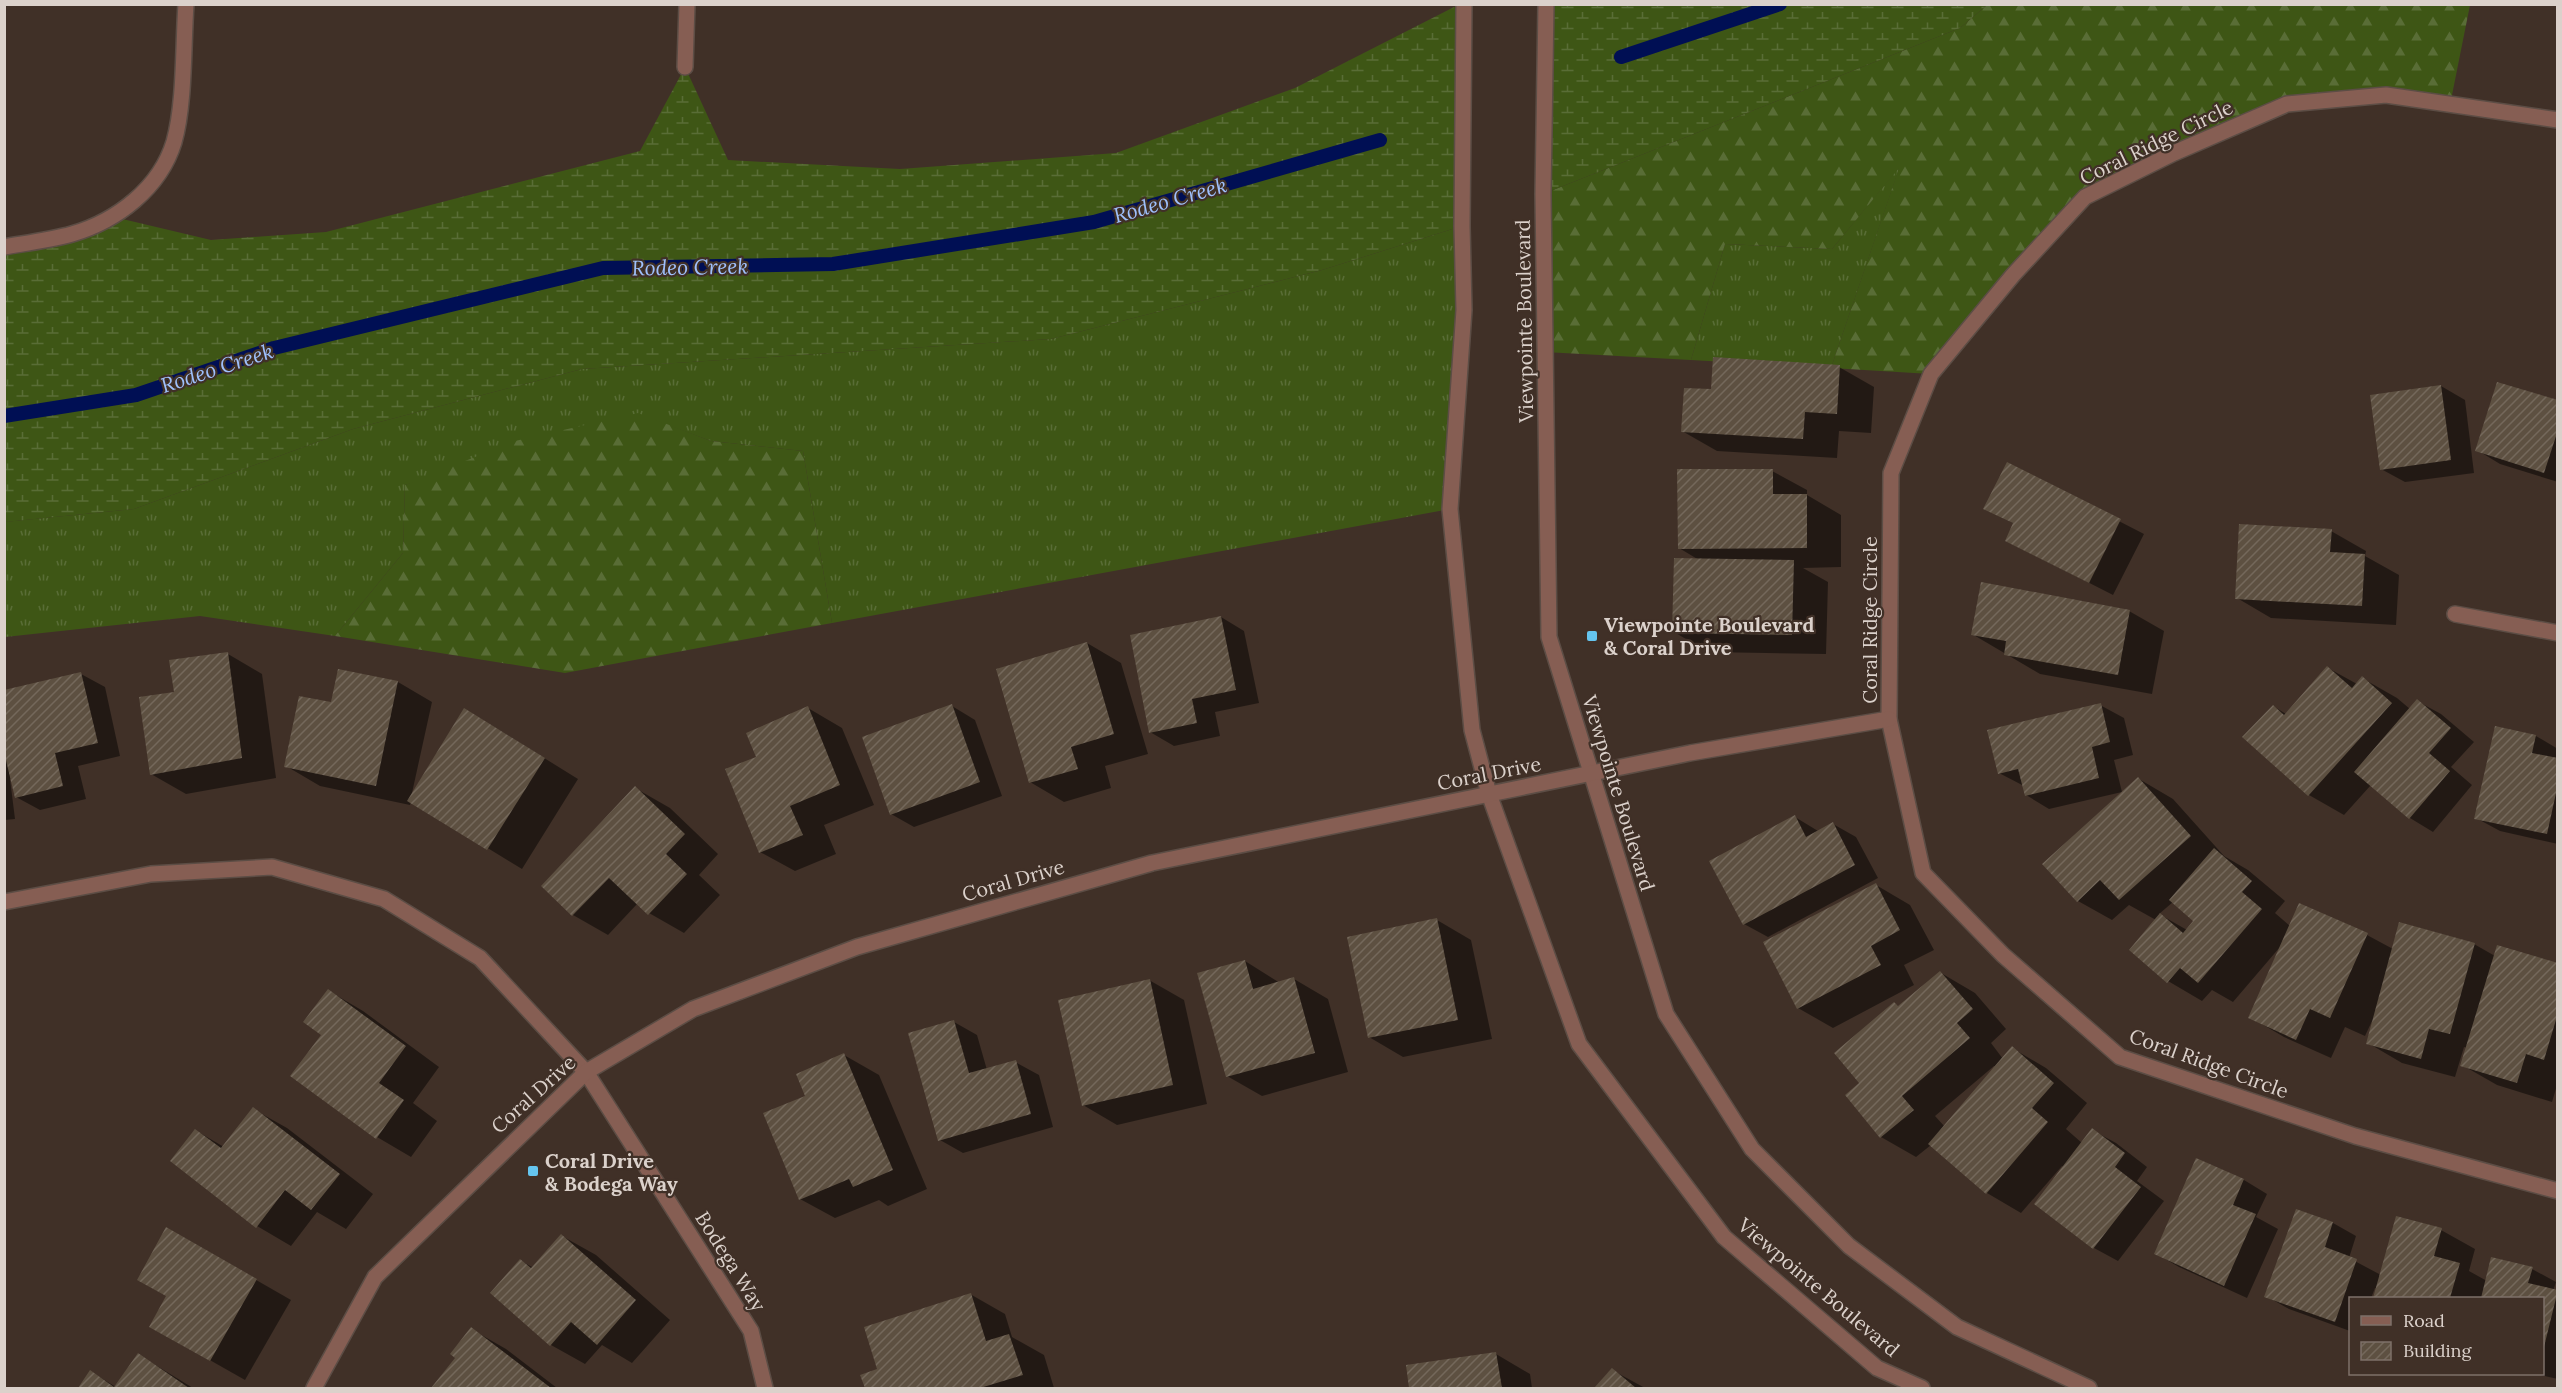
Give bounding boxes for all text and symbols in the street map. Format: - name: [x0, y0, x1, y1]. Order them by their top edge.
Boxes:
- street label: Coral Ridge Circle: [2075, 94, 2237, 190]
- water label: Rodeo Creek: [1110, 171, 1230, 229]
- street label: Viewpointe Boulevard: [1510, 219, 1538, 424]
- water label: Rodeo Creek: [631, 252, 749, 282]
- water label: Rodeo Creek: [157, 337, 277, 399]
- street label: Coral Ridge Circle: [1857, 536, 1882, 704]
- place label: Viewpointe Boulevard & Coral Drive: [1604, 612, 1814, 660]
- marker: Viewpointe Boulevard & Coral Drive: [1585, 629, 1599, 643]
- street label: Viewpointe Boulevard: [1577, 691, 1661, 894]
- street label: Coral Drive: [1435, 751, 1543, 795]
- street label: Coral Drive: [959, 853, 1067, 907]
- street label: Coral Ridge Circle: [2126, 1023, 2292, 1103]
- street label: Coral Drive: [486, 1049, 581, 1139]
- place label: Coral Drive & Bodega Way: [545, 1148, 678, 1196]
- marker: Coral Drive & Bodega Way: [526, 1164, 540, 1178]
- street label: Bodega Way: [690, 1206, 772, 1316]
- street label: Viewpointe Boulevard: [1732, 1211, 1905, 1362]
- legend: [2349, 1297, 2544, 1375]
- text: Road: [2403, 1309, 2445, 1332]
- text: Building: [2403, 1339, 2473, 1362]

